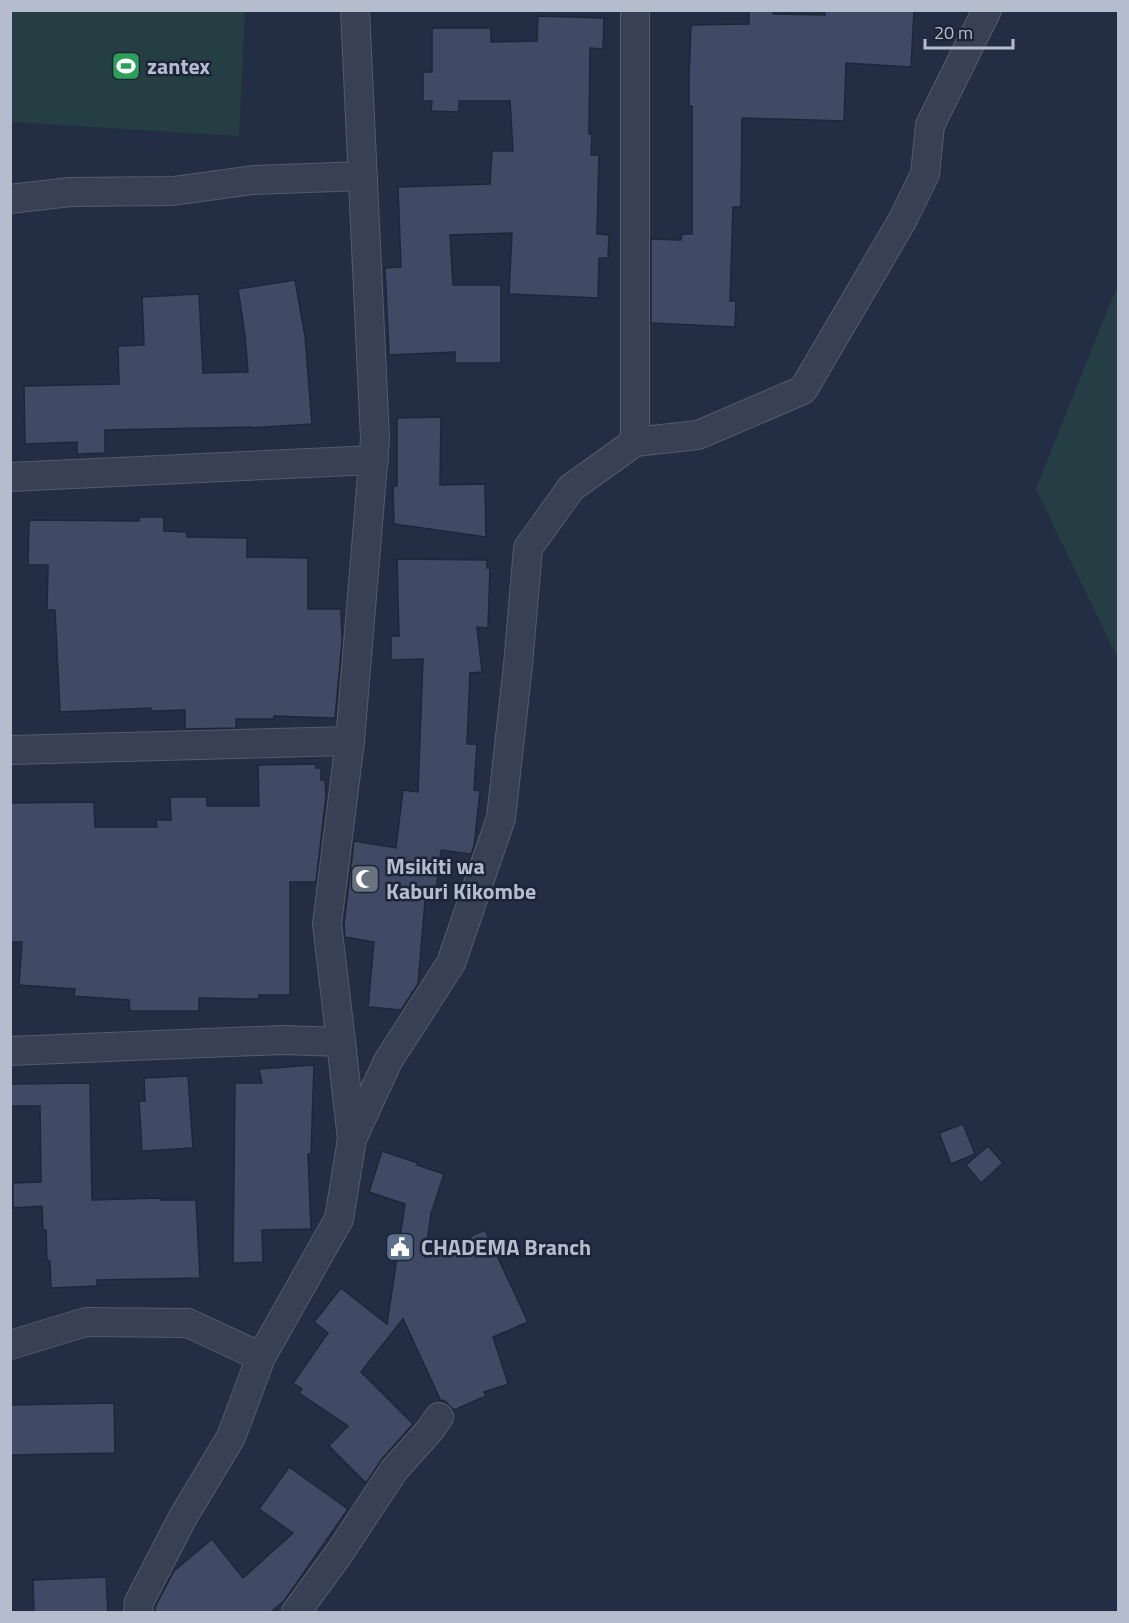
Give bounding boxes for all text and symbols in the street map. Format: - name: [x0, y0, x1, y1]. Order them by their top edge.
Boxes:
- scale bar: [925, 12, 1014, 50]
- text: 20 m: [934, 19, 973, 46]
- place label: zantex: [147, 49, 211, 83]
- sports icon: zantex: [110, 50, 142, 82]
- place label: Msikiti wa Kaburi Kikombe: [386, 849, 536, 908]
- mosque icon: Msikiti wa Kaburi Kikombe: [349, 863, 381, 895]
- place label: CHADEMA Branch: [421, 1230, 591, 1264]
- public building icon: CHADEMA Branch: [384, 1231, 416, 1263]

